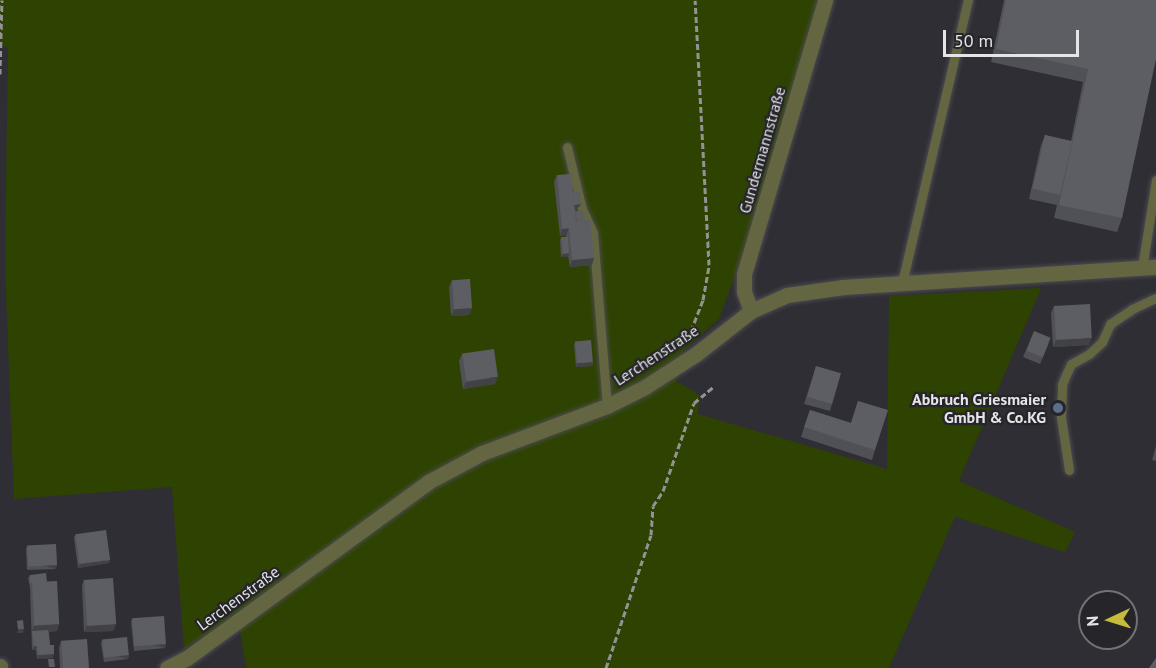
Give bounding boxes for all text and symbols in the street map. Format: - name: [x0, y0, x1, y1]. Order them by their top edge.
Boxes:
- scale bar: [946, 18, 1082, 56]
- text: 50 m: [954, 29, 993, 52]
- street label: Gundermannstraße: [735, 84, 789, 216]
- street label: Lerchenstraße: [610, 321, 702, 389]
- place label: Abbruch Griesmaier GmbH & Co.KG: [912, 389, 1046, 427]
- marker: Abbruch Griesmaier GmbH & Co.KG: [1051, 401, 1065, 415]
- street label: Lerchenstraße: [193, 562, 283, 634]
- north arrow: [1078, 590, 1138, 650]
- text: N: [1082, 615, 1102, 627]

